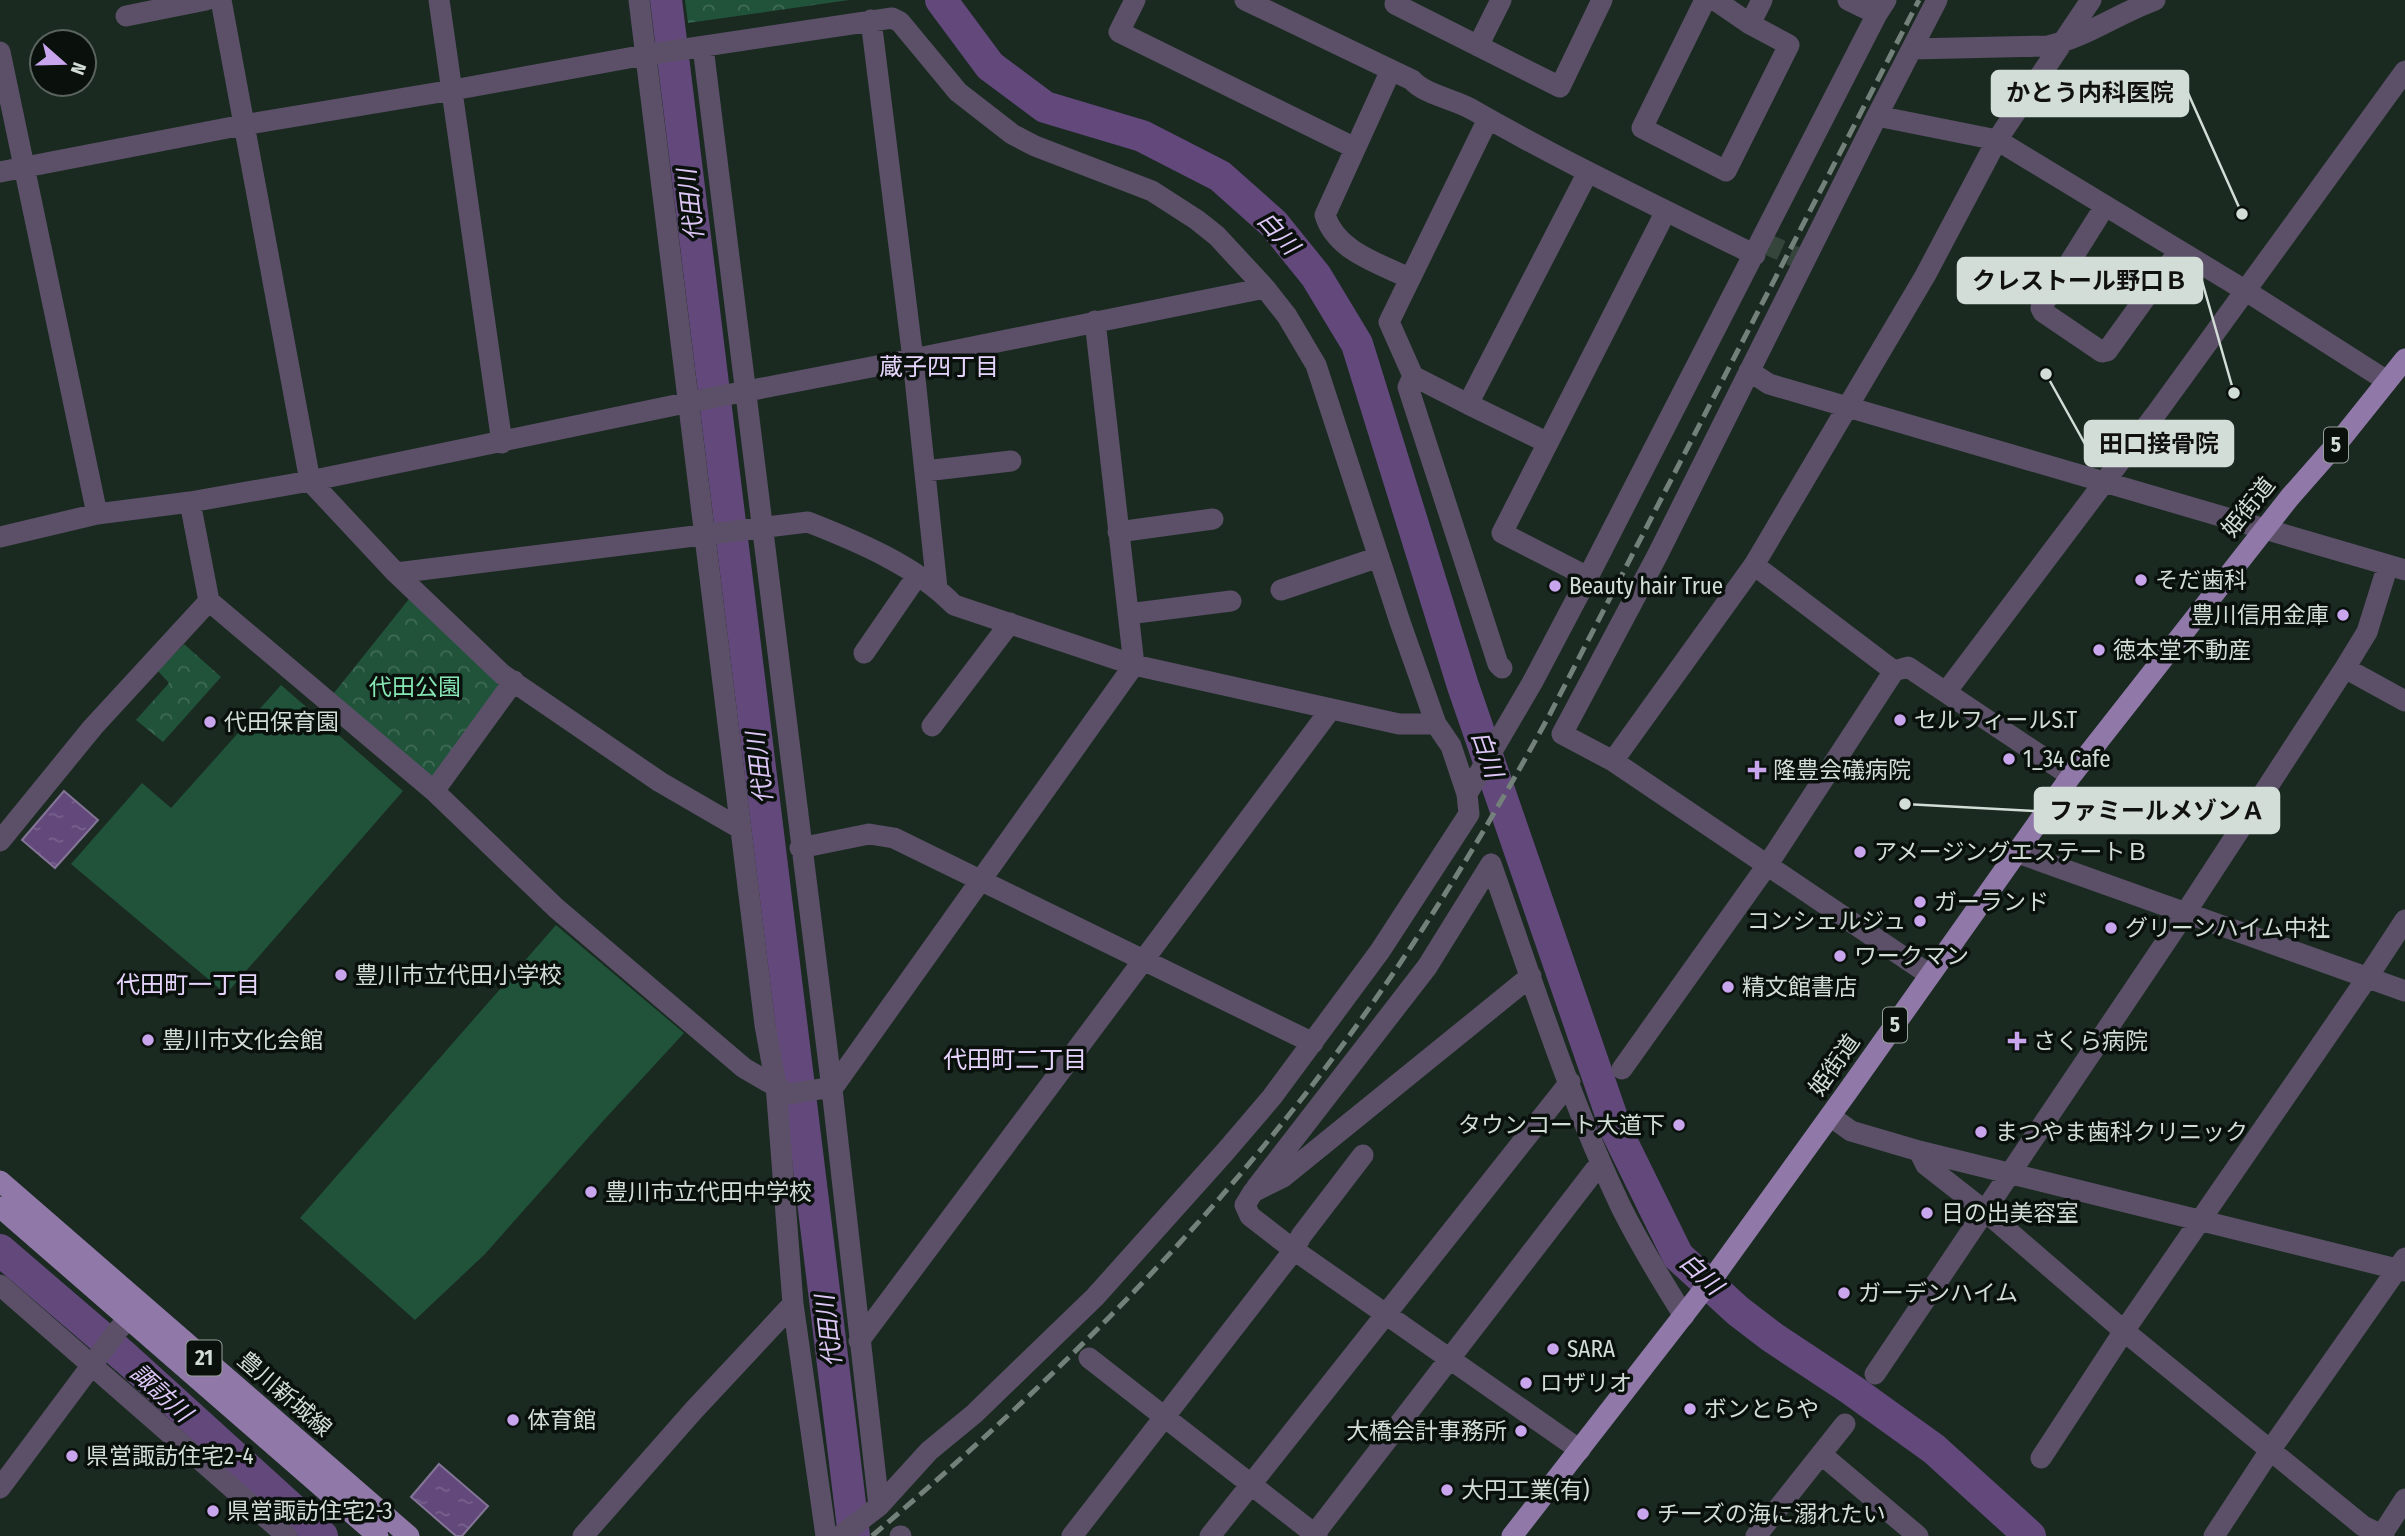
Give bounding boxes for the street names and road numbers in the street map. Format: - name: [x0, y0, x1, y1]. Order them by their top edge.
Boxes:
- road number: 5: [2324, 428, 2348, 462]
- street label: 姫街道: [2215, 471, 2281, 543]
- road number: 5: [1883, 1007, 1907, 1042]
- street label: 姫街道: [1803, 1029, 1865, 1101]
- road number: 21: [186, 1340, 222, 1376]
- street label: 豊川新城線: [232, 1346, 338, 1442]

